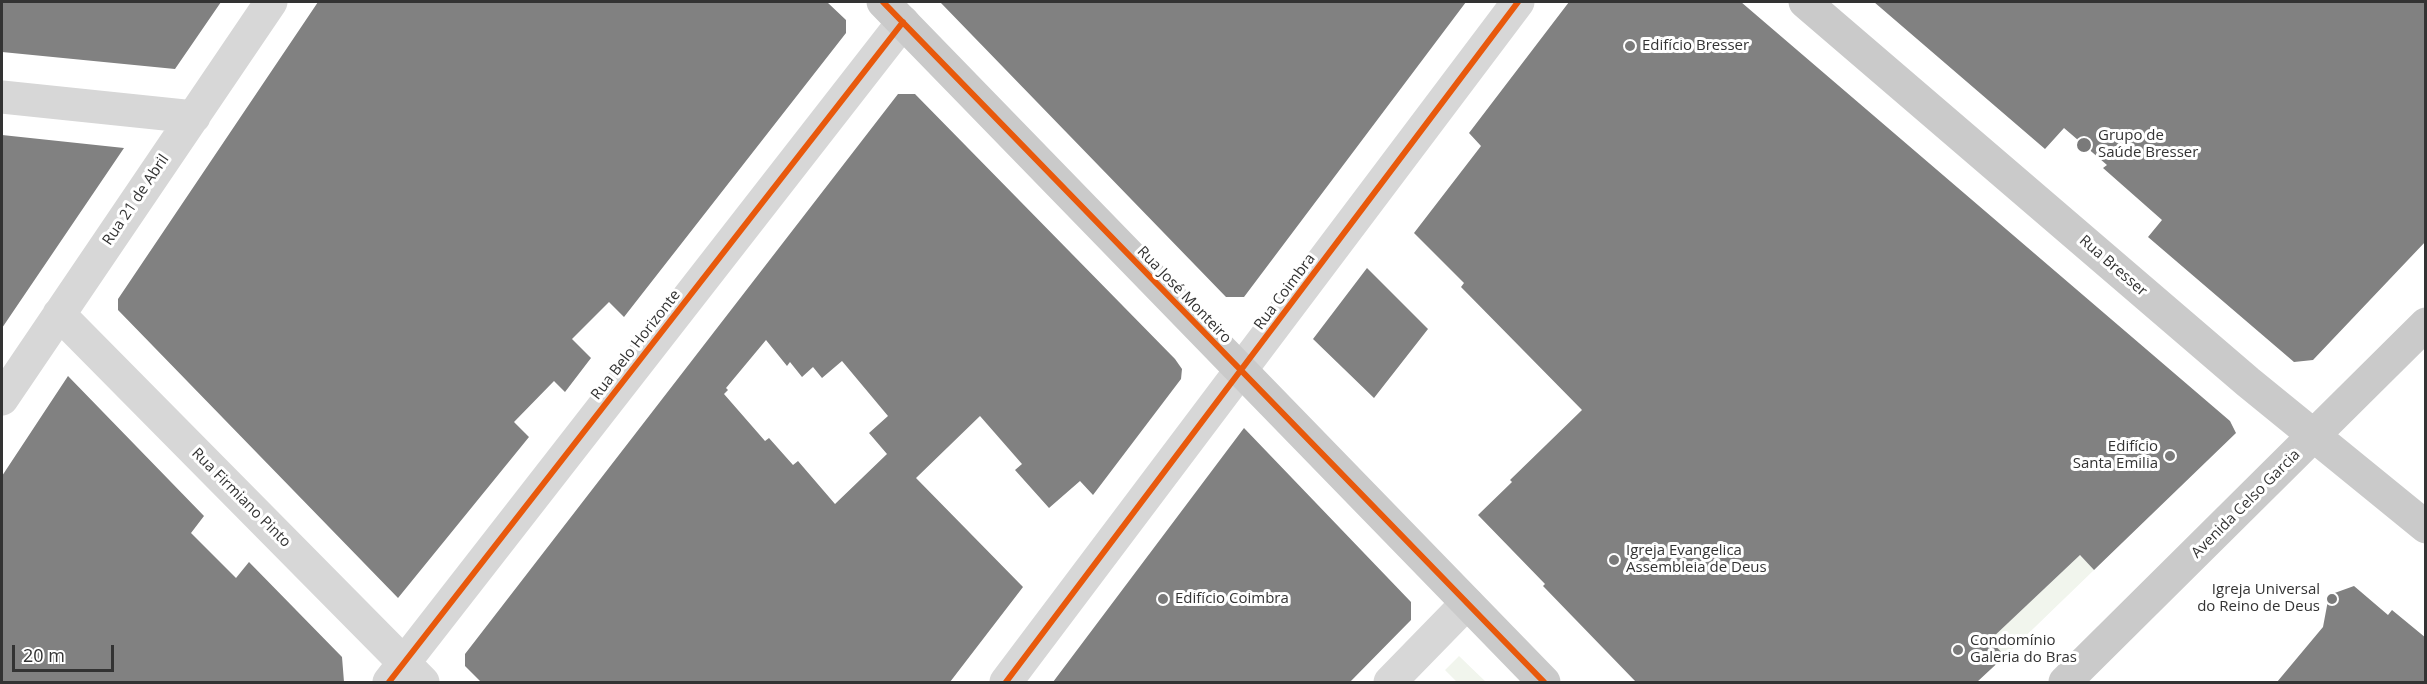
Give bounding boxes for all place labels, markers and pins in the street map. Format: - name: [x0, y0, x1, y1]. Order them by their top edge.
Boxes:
- place label: Edifício Bresser: [1642, 37, 1749, 55]
- marker: Edifício Bresser: [1623, 39, 1637, 53]
- place label: Grupo de Saúde Bresser: [2098, 127, 2198, 162]
- marker: Grupo de Saúde Bresser: [2075, 136, 2093, 154]
- place label: Edifício Santa Emilia: [2073, 438, 2158, 473]
- marker: Edifício Santa Emilia: [2163, 449, 2177, 463]
- place label: Igreja Evangelica Assembleia de Deus: [1626, 542, 1767, 577]
- marker: Igreja Evangelica Assembleia de Deus: [1607, 553, 1621, 567]
- place label: Igreja Universal do Reino de Deus: [2197, 581, 2320, 616]
- place label: Edifício Coimbra: [1175, 590, 1289, 608]
- marker: Edifício Coimbra: [1156, 592, 1170, 606]
- marker: Igreja Universal do Reino de Deus: [2325, 592, 2339, 606]
- place label: Condomínio Galeria do Bras: [1970, 632, 2077, 667]
- marker: Condomínio Galeria do Bras: [1951, 643, 1965, 657]

